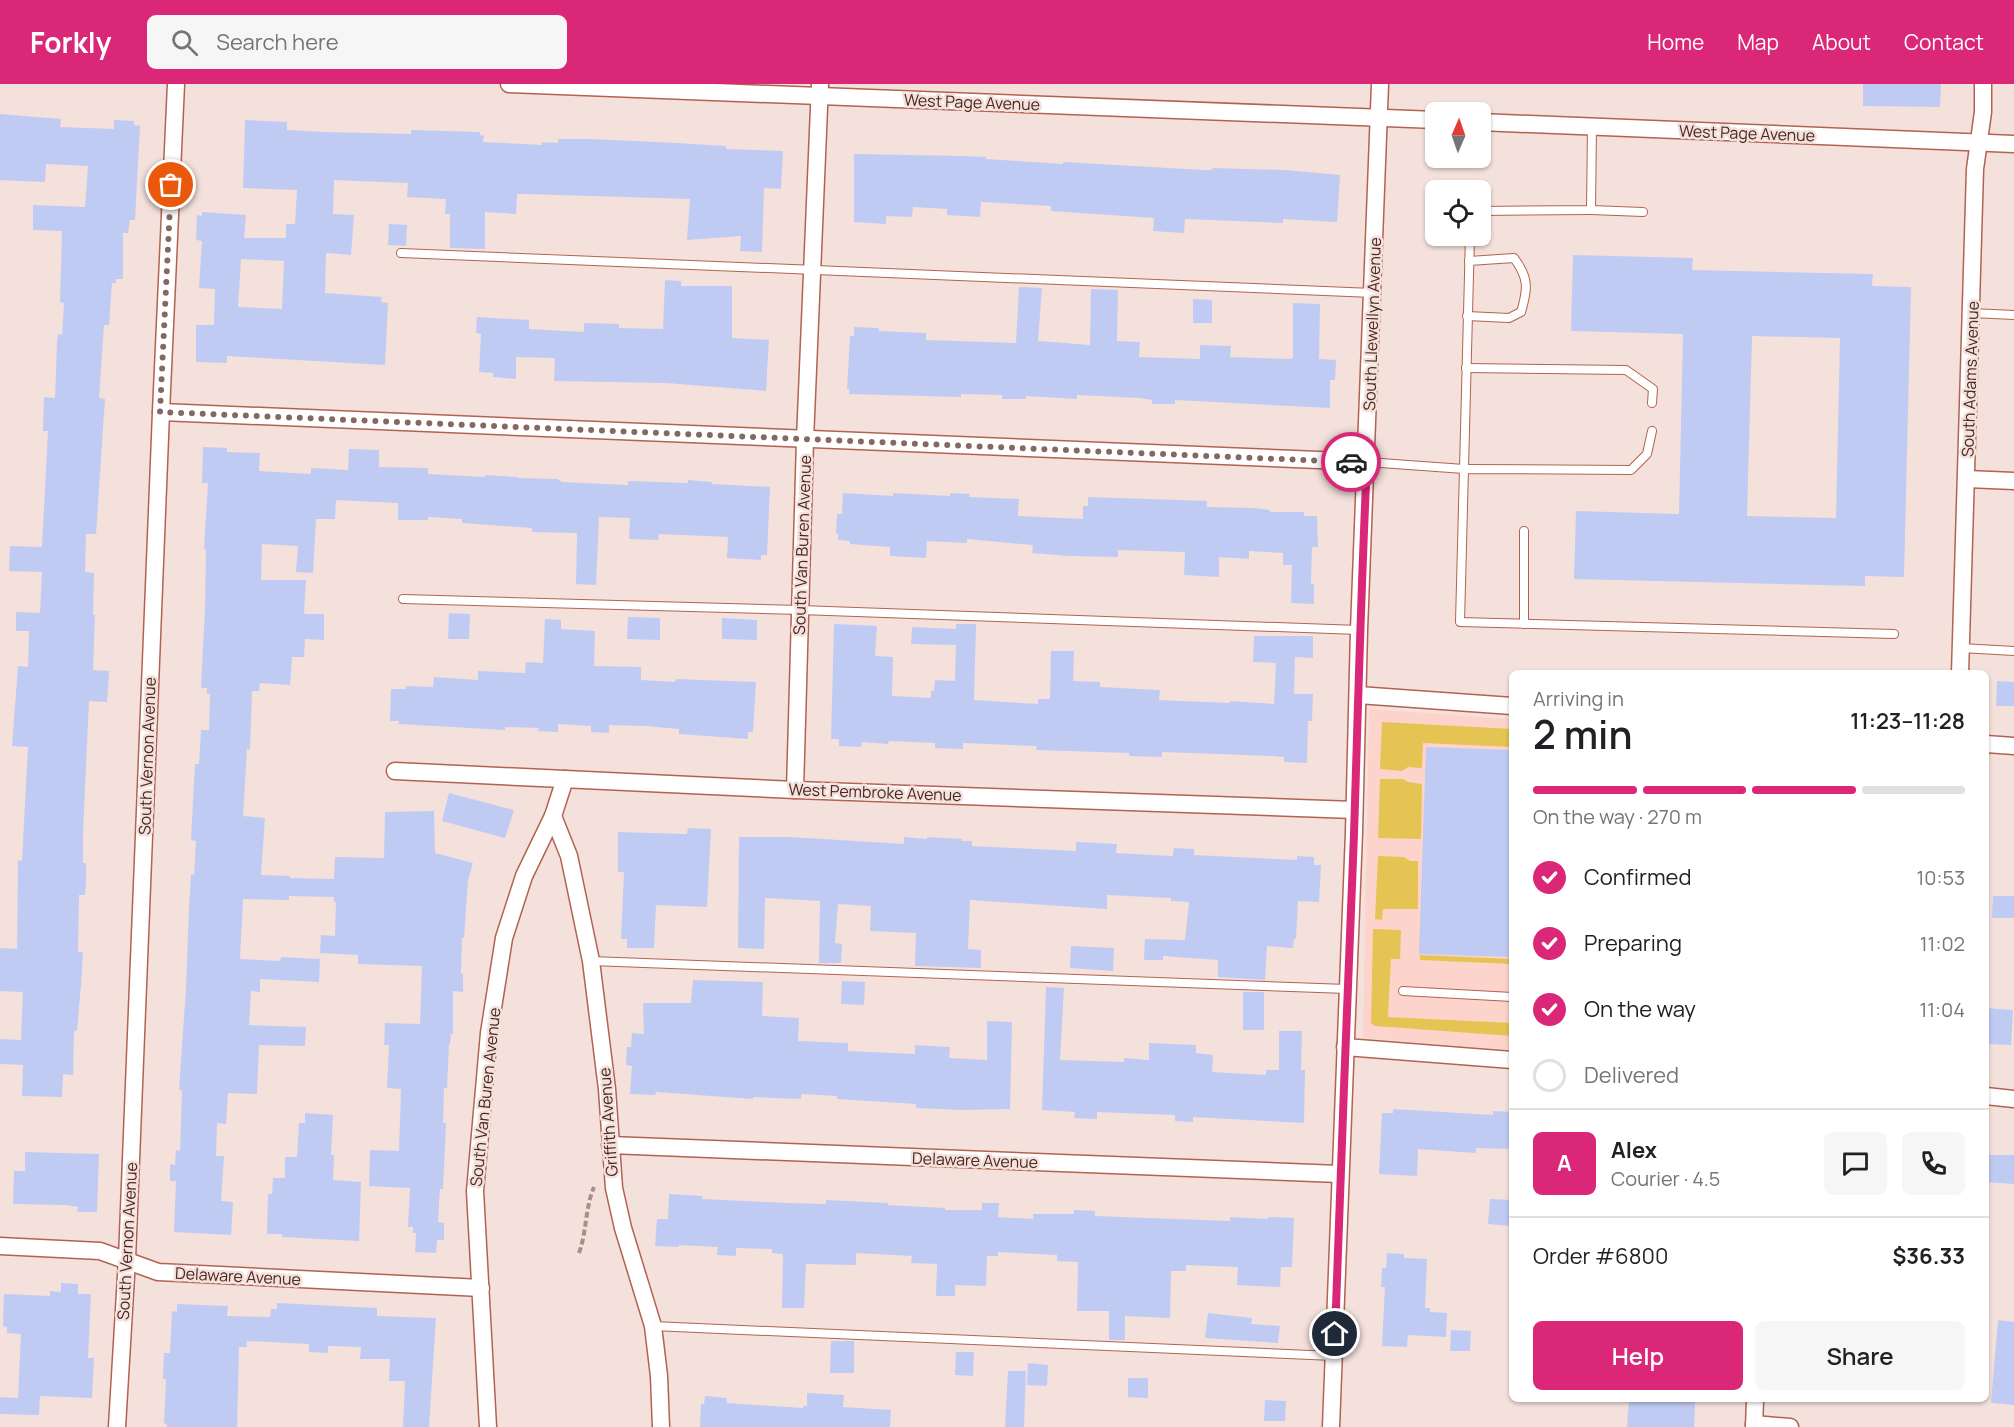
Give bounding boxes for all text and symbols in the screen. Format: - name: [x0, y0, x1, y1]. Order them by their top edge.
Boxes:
- search box: [147, 15, 567, 69]
- text: Forkly: [30, 23, 111, 61]
- icon: search: [168, 26, 201, 59]
- text: Search here: [216, 27, 339, 57]
- text: Home: [1647, 28, 1704, 56]
- text: Map: [1737, 28, 1779, 56]
- text: About: [1812, 28, 1871, 56]
- text: Contact: [1904, 28, 1984, 56]
- street label: West Page Avenue: [903, 89, 1041, 115]
- north arrow: [1425, 102, 1491, 168]
- map controls: [1425, 102, 1491, 246]
- street label: West Page Avenue: [1678, 120, 1816, 146]
- pin: [145, 159, 196, 210]
- icon: bag: [154, 168, 187, 201]
- button: locate: [1425, 180, 1491, 246]
- street label: South Llewellyn Avenue: [1358, 237, 1386, 411]
- street label: South Adams Avenue: [1956, 300, 1984, 458]
- courier: [1321, 432, 1381, 492]
- icon: car: [1335, 446, 1368, 479]
- street label: South Van Buren Avenue: [788, 455, 816, 635]
- street label: South Vernon Avenue: [133, 677, 161, 835]
- text: Arriving in: [1533, 685, 1624, 712]
- text: 11:23–11:28: [1850, 706, 1965, 736]
- text: 2 min: [1533, 707, 1632, 761]
- street label: West Pembroke Avenue: [788, 778, 962, 806]
- text: On the way · 270 m: [1533, 803, 1702, 830]
- icon: check: [1533, 861, 1566, 894]
- text: Confirmed: [1584, 862, 1692, 892]
- text: 10:53: [1916, 864, 1965, 891]
- icon: check: [1533, 927, 1566, 960]
- text: Preparing: [1584, 928, 1682, 958]
- text: 11:02: [1920, 930, 1965, 957]
- icon: check: [1533, 993, 1566, 1026]
- text: On the way: [1584, 994, 1696, 1024]
- text: 11:04: [1919, 996, 1965, 1023]
- street label: South Van Buren Avenue: [465, 1006, 505, 1188]
- text: Delivered: [1584, 1060, 1679, 1090]
- street label: Griffith Avenue: [593, 1067, 623, 1177]
- button: chat: [1824, 1132, 1887, 1195]
- button: phone: [1902, 1132, 1965, 1195]
- text: Alex: [1611, 1135, 1657, 1165]
- street label: Delaware Avenue: [912, 1147, 1038, 1173]
- text: A: [1557, 1148, 1572, 1178]
- street label: South Vernon Avenue: [112, 1161, 142, 1321]
- text: Courier · 4.5: [1611, 1165, 1720, 1192]
- text: Order #6800: [1533, 1241, 1668, 1271]
- text: $36.33: [1892, 1241, 1965, 1271]
- street label: Delaware Avenue: [174, 1262, 302, 1290]
- pin: [1309, 1308, 1360, 1359]
- icon: home: [1318, 1317, 1351, 1350]
- button: Help: [1533, 1321, 1743, 1390]
- button: Share: [1755, 1321, 1965, 1390]

